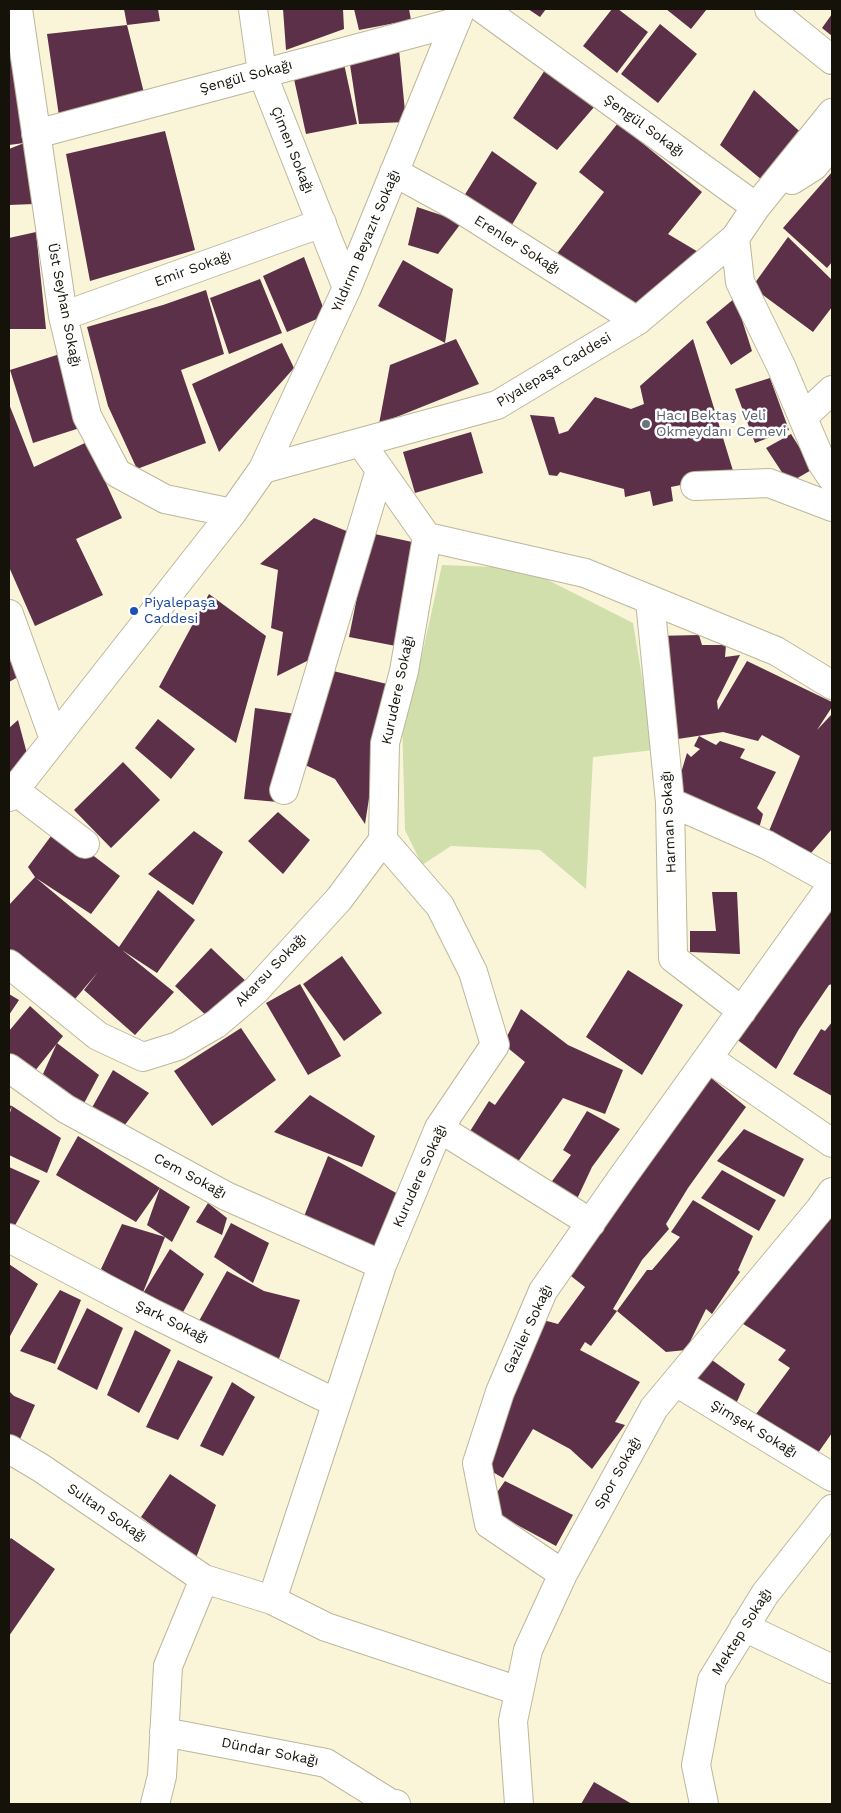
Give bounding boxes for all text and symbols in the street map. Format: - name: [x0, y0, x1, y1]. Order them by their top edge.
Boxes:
- street label: Şengül Sokağı: [198, 57, 294, 97]
- street label: Şengül Sokağı: [601, 91, 687, 161]
- street label: Çimen Sokağı: [267, 104, 317, 196]
- street label: Yıldırım Beyazıt Sokağı: [328, 167, 404, 315]
- street label: Erenler Sokağı: [471, 212, 563, 278]
- street label: Üst Seyhan Sokağı: [44, 242, 84, 368]
- street label: Emir Sokağı: [152, 247, 234, 291]
- street label: Piyalepaşa Caddesi: [494, 329, 614, 411]
- place label: Hacı Bektaş Veli Okmeydanı Cemevi: [656, 408, 786, 441]
- marker: Hacı Bektaş Veli Okmeydanı Cemevi: [640, 418, 652, 430]
- place label: Piyalepaşa Caddesi: [144, 595, 216, 628]
- marker: Piyalepaşa Caddesi: [128, 605, 140, 617]
- street label: Kurudere Sokağı: [378, 634, 418, 746]
- street label: Harman Sokağı: [658, 770, 680, 874]
- street label: Akarsu Sokağı: [232, 930, 310, 1010]
- street label: Kurudere Sokağı: [390, 1122, 450, 1230]
- street label: Cem Sokağı: [151, 1150, 229, 1202]
- street label: Gaziler Sokağı: [500, 1282, 556, 1376]
- street label: Şark Sokağı: [133, 1297, 211, 1347]
- street label: Şimşek Sokağı: [707, 1396, 801, 1462]
- street label: Spor Sokağı: [591, 1434, 645, 1512]
- street label: Sultan Sokağı: [64, 1480, 150, 1546]
- street label: Mektep Sokağı: [708, 1585, 776, 1679]
- street label: Dündar Sokağı: [220, 1734, 320, 1770]

